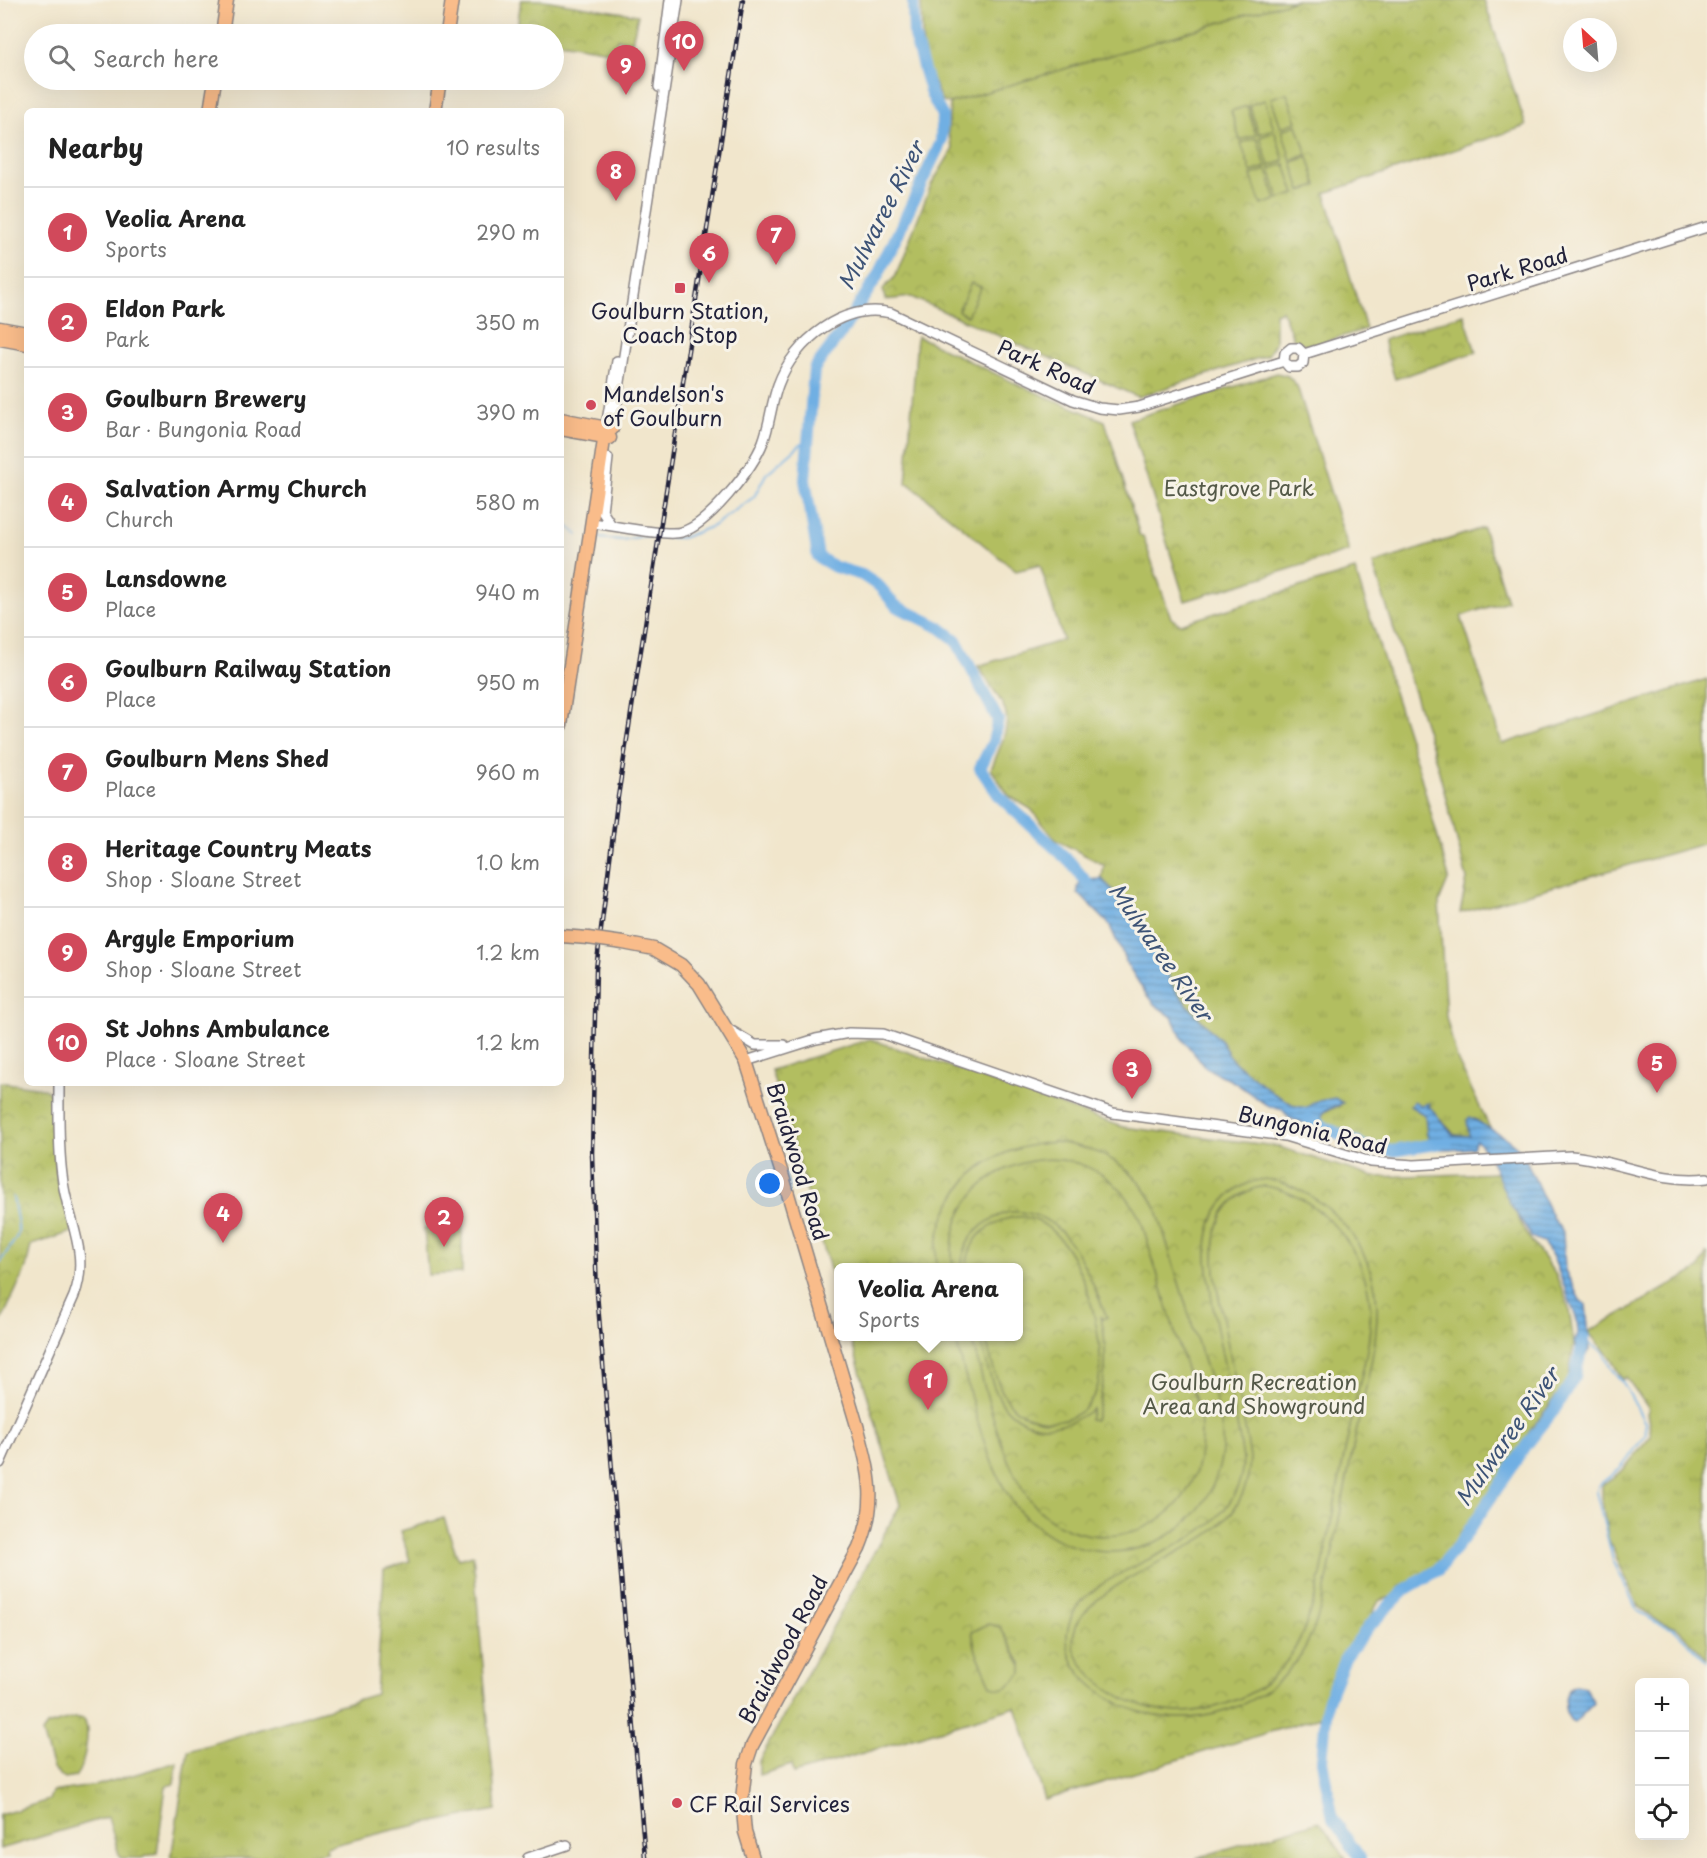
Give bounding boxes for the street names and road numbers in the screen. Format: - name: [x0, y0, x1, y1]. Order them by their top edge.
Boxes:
- street label: Park Road: [1463, 237, 1571, 299]
- street label: Park Road: [993, 330, 1101, 402]
- street label: Braidwood Road: [760, 1078, 838, 1244]
- street label: Bungonia Road: [1235, 1096, 1391, 1162]
- street label: Braidwood Road: [729, 1569, 835, 1729]

